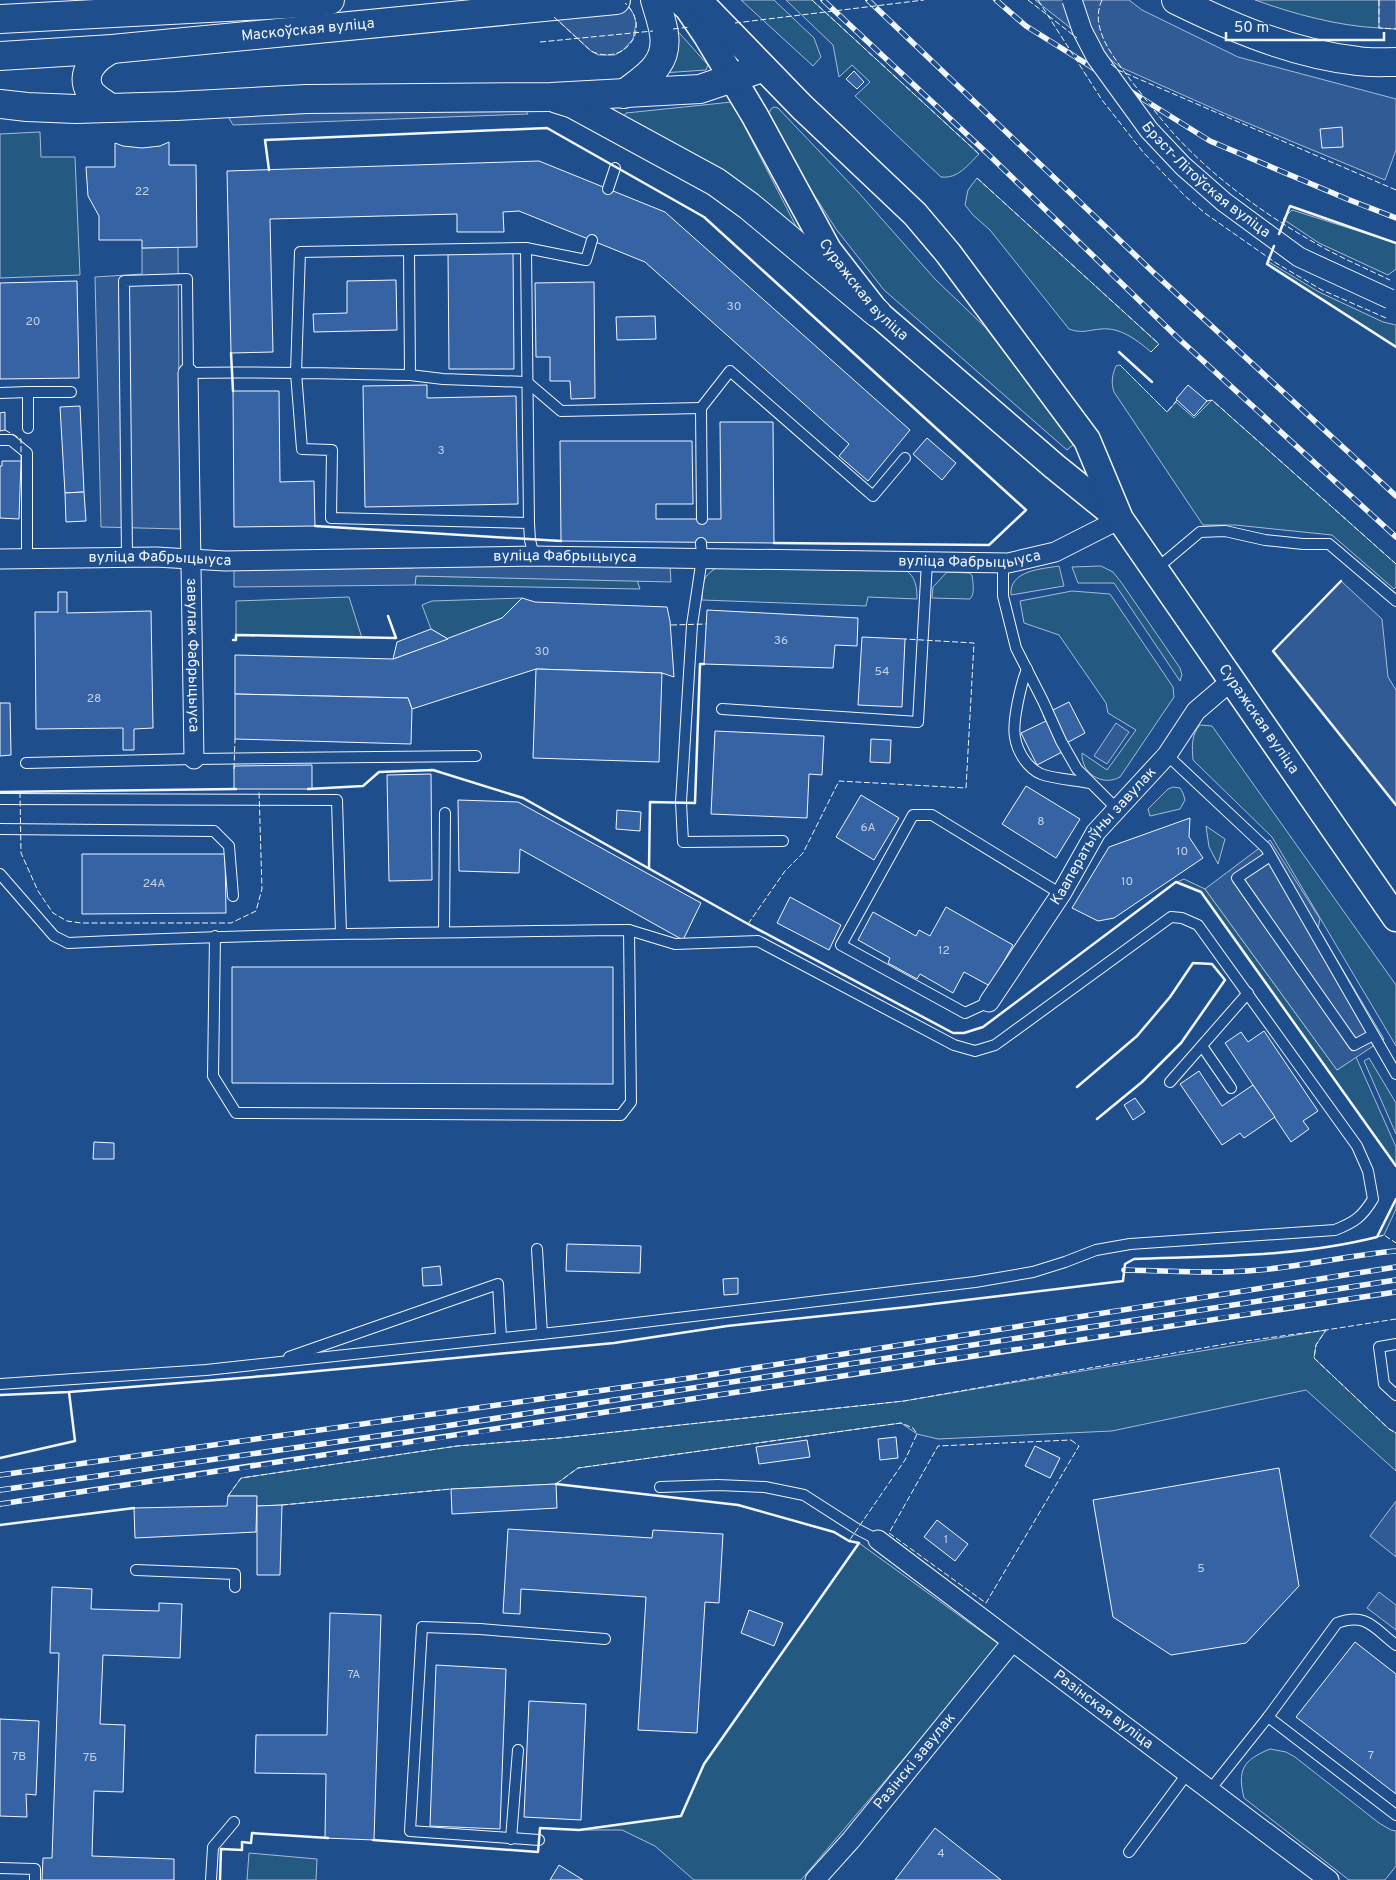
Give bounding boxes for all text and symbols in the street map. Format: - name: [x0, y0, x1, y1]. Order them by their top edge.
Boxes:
- scale bar: [1226, 10, 1384, 42]
- street label: Маскоўская вуліца: [240, 14, 375, 46]
- text: 50 m: [1234, 19, 1269, 38]
- street label: Брэст-Літоўская вуліца: [1137, 118, 1274, 242]
- house number: 22: [135, 184, 149, 200]
- street label: Суражская вуліца: [814, 235, 912, 345]
- house number: 30: [727, 299, 741, 315]
- house number: 20: [25, 314, 41, 330]
- house number: 3: [437, 443, 445, 459]
- street label: вуліца Фабрыцыуса: [493, 546, 637, 567]
- street label: вуліца Фабрыцыуса: [898, 546, 1043, 573]
- street label: вуліца Фабрыцыуса: [88, 547, 232, 571]
- street label: завулак Фабрыцыуса: [182, 578, 203, 732]
- house number: 36: [774, 633, 788, 649]
- house number: 30: [535, 644, 549, 660]
- street label: Суражская вуліца: [1214, 661, 1303, 778]
- house number: 54: [874, 664, 890, 680]
- house number: 28: [87, 691, 101, 707]
- street label: Кааператыўны завулак: [1047, 763, 1161, 909]
- house number: 8: [1037, 814, 1045, 830]
- house number: 6А: [860, 820, 876, 836]
- house number: 10: [1176, 844, 1188, 860]
- house number: 10: [1121, 874, 1133, 890]
- house number: 24А: [143, 876, 165, 892]
- house number: 12: [938, 943, 950, 959]
- house number: 1: [944, 1532, 948, 1548]
- house number: 5: [1197, 1561, 1205, 1577]
- street label: Разінская вуліца: [1049, 1666, 1157, 1754]
- house number: 7А: [347, 1667, 361, 1683]
- street label: Разінскі завулак: [870, 1709, 960, 1814]
- house number: 7: [1368, 1748, 1374, 1764]
- house number: 7В: [12, 1749, 26, 1765]
- house number: 7Б: [83, 1750, 97, 1766]
- house number: 4: [937, 1846, 945, 1862]

